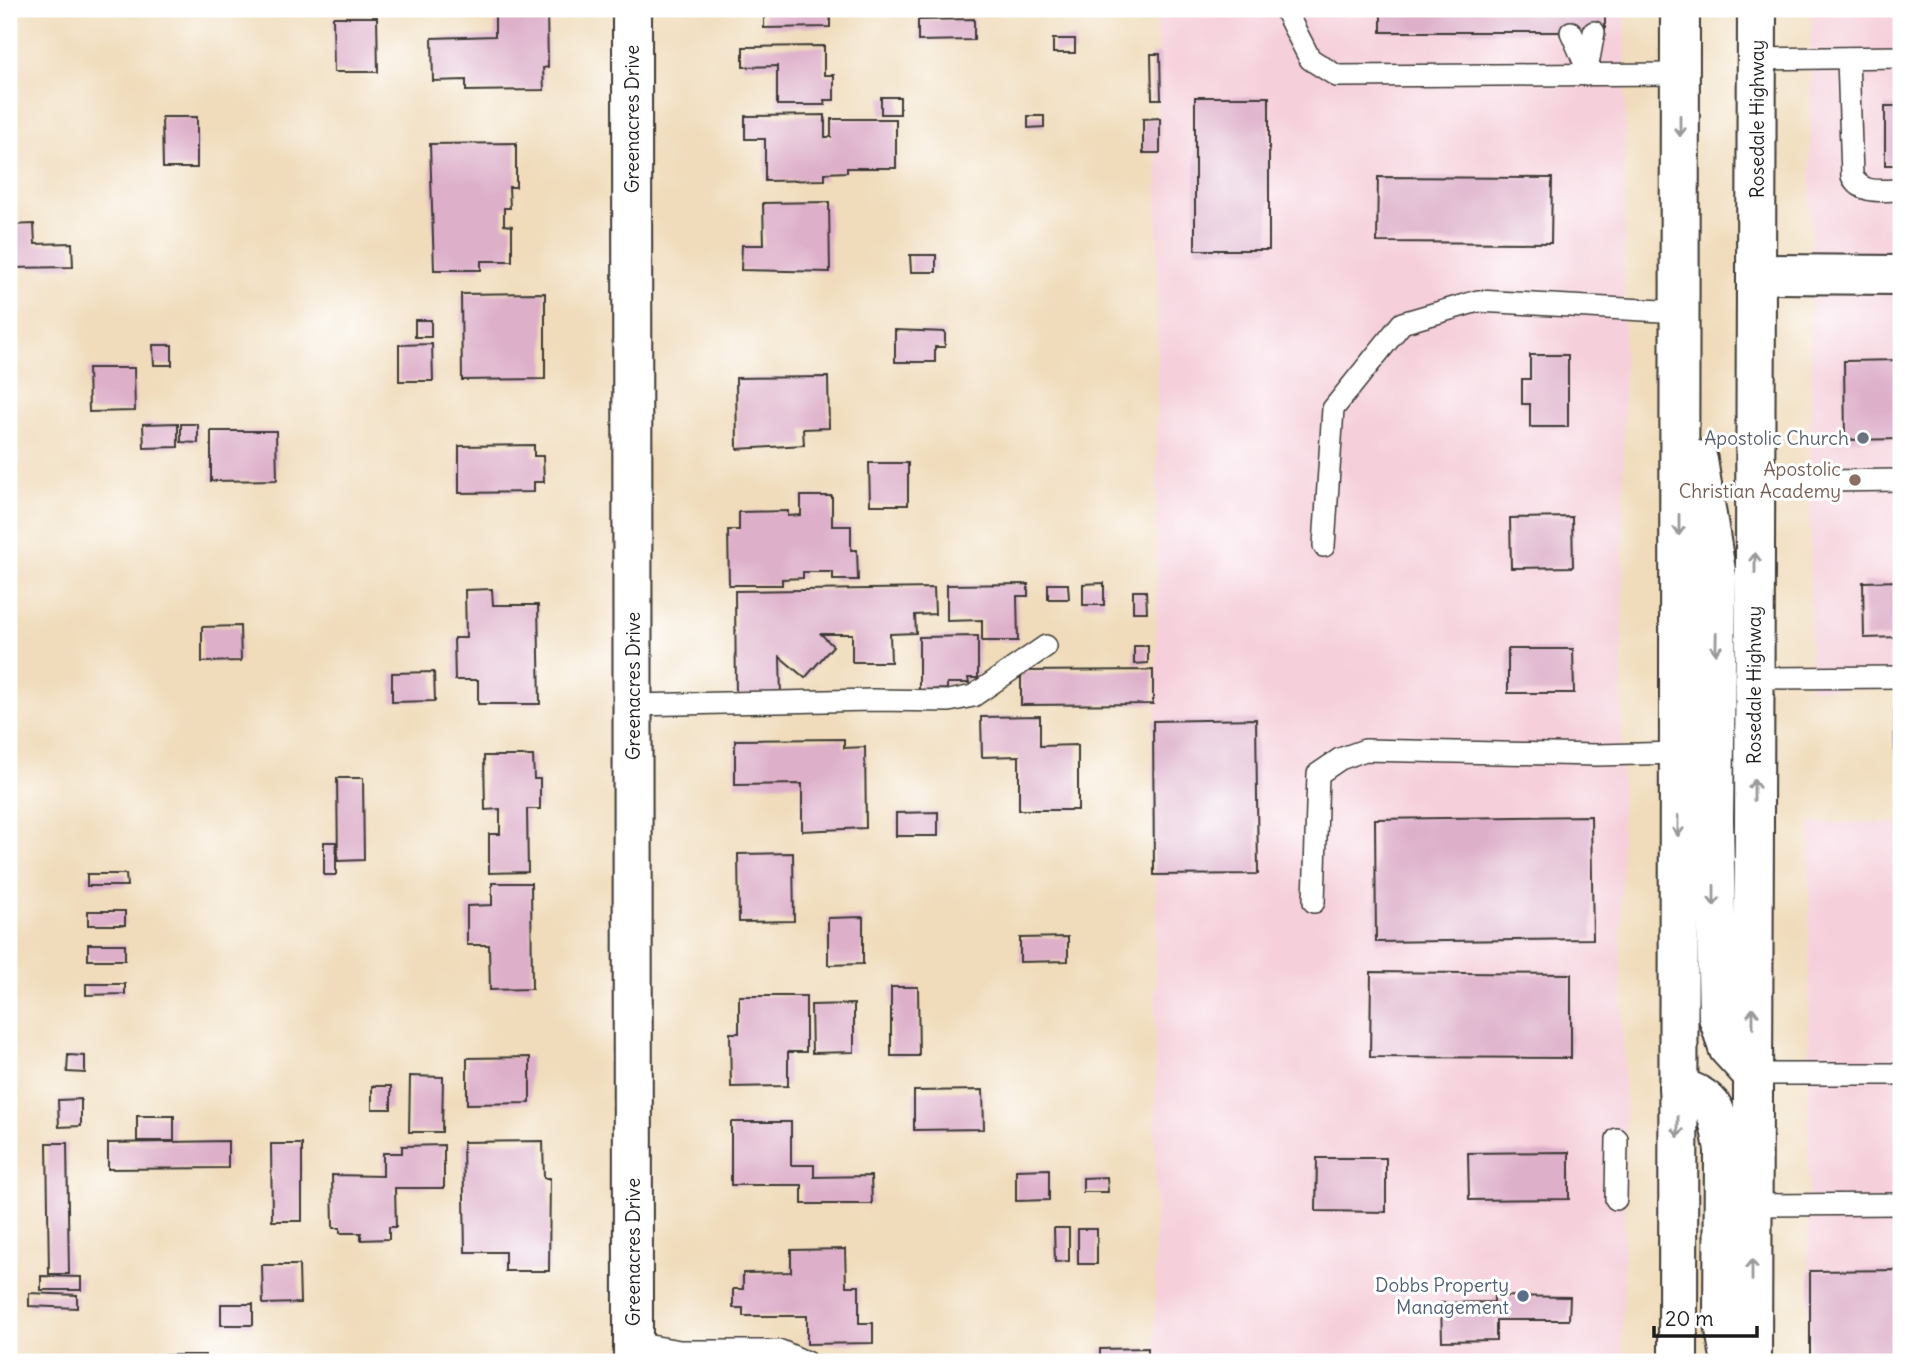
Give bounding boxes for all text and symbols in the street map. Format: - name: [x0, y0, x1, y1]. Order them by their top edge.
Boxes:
- street label: Rosedale Highway: [1745, 40, 1769, 198]
- street label: Greenacres Drive: [620, 45, 644, 193]
- one-way arrow: [1673, 114, 1687, 137]
- place label: Apostolic Church: [1704, 426, 1849, 450]
- marker: Apostolic Church: [1855, 430, 1871, 446]
- place label: Apostolic Christian Academy: [1679, 457, 1841, 503]
- marker: Apostolic Christian Academy: [1847, 472, 1863, 488]
- one-way arrow: [1672, 513, 1686, 536]
- one-way arrow: [1748, 551, 1762, 574]
- street label: Rosedale Highway: [1742, 606, 1766, 764]
- street label: Greenacres Drive: [621, 612, 645, 760]
- one-way arrow: [1709, 632, 1723, 655]
- one-way arrow: [1747, 779, 1761, 802]
- one-way arrow: [1671, 814, 1685, 837]
- one-way arrow: [1708, 884, 1721, 907]
- one-way arrow: [1746, 1006, 1760, 1029]
- one-way arrow: [1671, 1115, 1685, 1138]
- street label: Greenacres Drive: [621, 1178, 645, 1326]
- one-way arrow: [1745, 1258, 1759, 1281]
- place label: Dobbs Property Management: [1375, 1273, 1509, 1319]
- marker: Dobbs Property Management: [1515, 1288, 1531, 1304]
- scale bar: [1654, 1294, 1758, 1338]
- text: 20 m: [1665, 1305, 1714, 1332]

